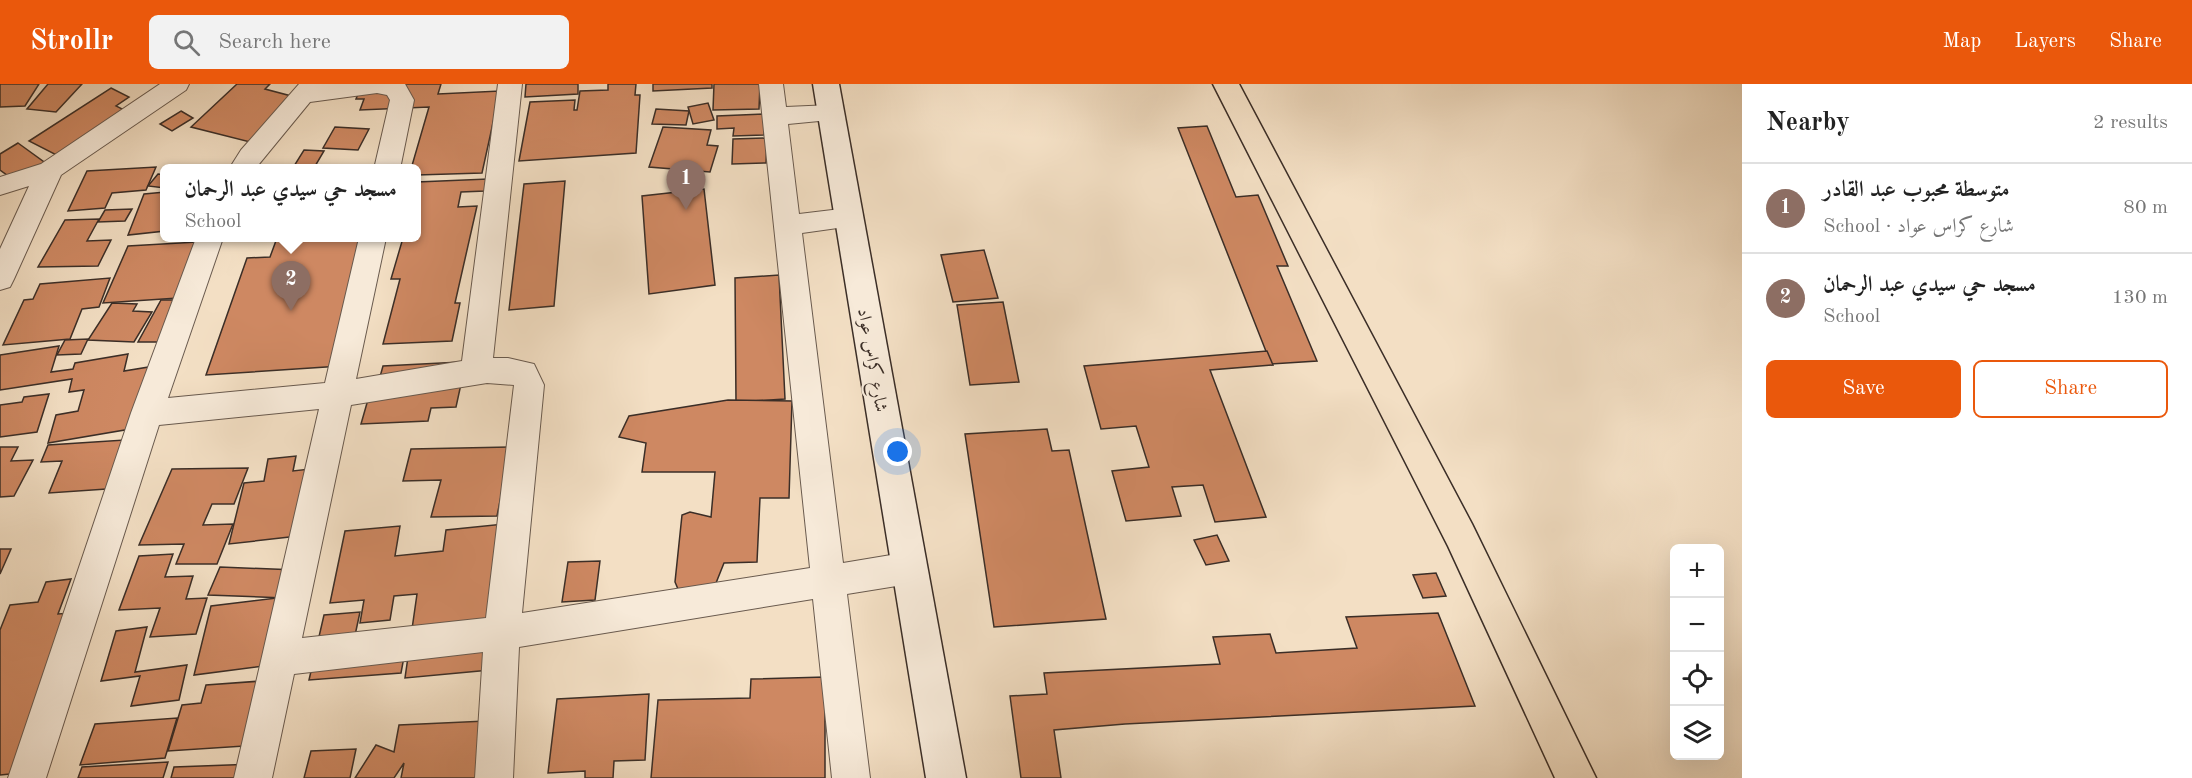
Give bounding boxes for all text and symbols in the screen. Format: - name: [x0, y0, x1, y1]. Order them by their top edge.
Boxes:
- search box: [149, 15, 569, 69]
- icon: search: [170, 26, 203, 59]
- text: Strollr: [30, 28, 113, 56]
- text: Search here: [218, 31, 331, 53]
- text: Map: [1942, 31, 1981, 52]
- text: Layers: [2014, 31, 2076, 52]
- text: Share: [2109, 31, 2162, 52]
- text: Nearby: [1766, 110, 1850, 136]
- text: 2 results: [2093, 113, 2168, 133]
- pin: 1: [666, 160, 706, 210]
- popup: [160, 164, 421, 242]
- text: مسجد حي سيدي عبد الرحمان: [184, 179, 397, 201]
- text: متوسطة محبوب عبد القادر: [1823, 179, 2009, 201]
- text: 1: [1780, 198, 1791, 218]
- text: 80 m: [2123, 198, 2168, 218]
- text: School: [184, 212, 241, 232]
- text: School · شارع كراس عواد: [1823, 217, 2014, 237]
- pin: 2: [272, 262, 310, 311]
- text: مسجد حي سيدي عبد الرحمان: [1823, 274, 2036, 296]
- text: 2: [1780, 288, 1791, 308]
- text: 130 m: [2112, 288, 2168, 308]
- street label: شارع كراس عواد: [849, 307, 892, 414]
- text: School: [1823, 307, 1880, 327]
- button: Save: [1766, 360, 1961, 418]
- button: Share: [1973, 360, 2168, 418]
- your location: [883, 437, 912, 466]
- map controls: [1670, 544, 1724, 760]
- button: +: [1670, 544, 1724, 598]
- button: −: [1670, 598, 1724, 652]
- button: locate: [1670, 652, 1724, 706]
- button: layers: [1670, 706, 1724, 760]

